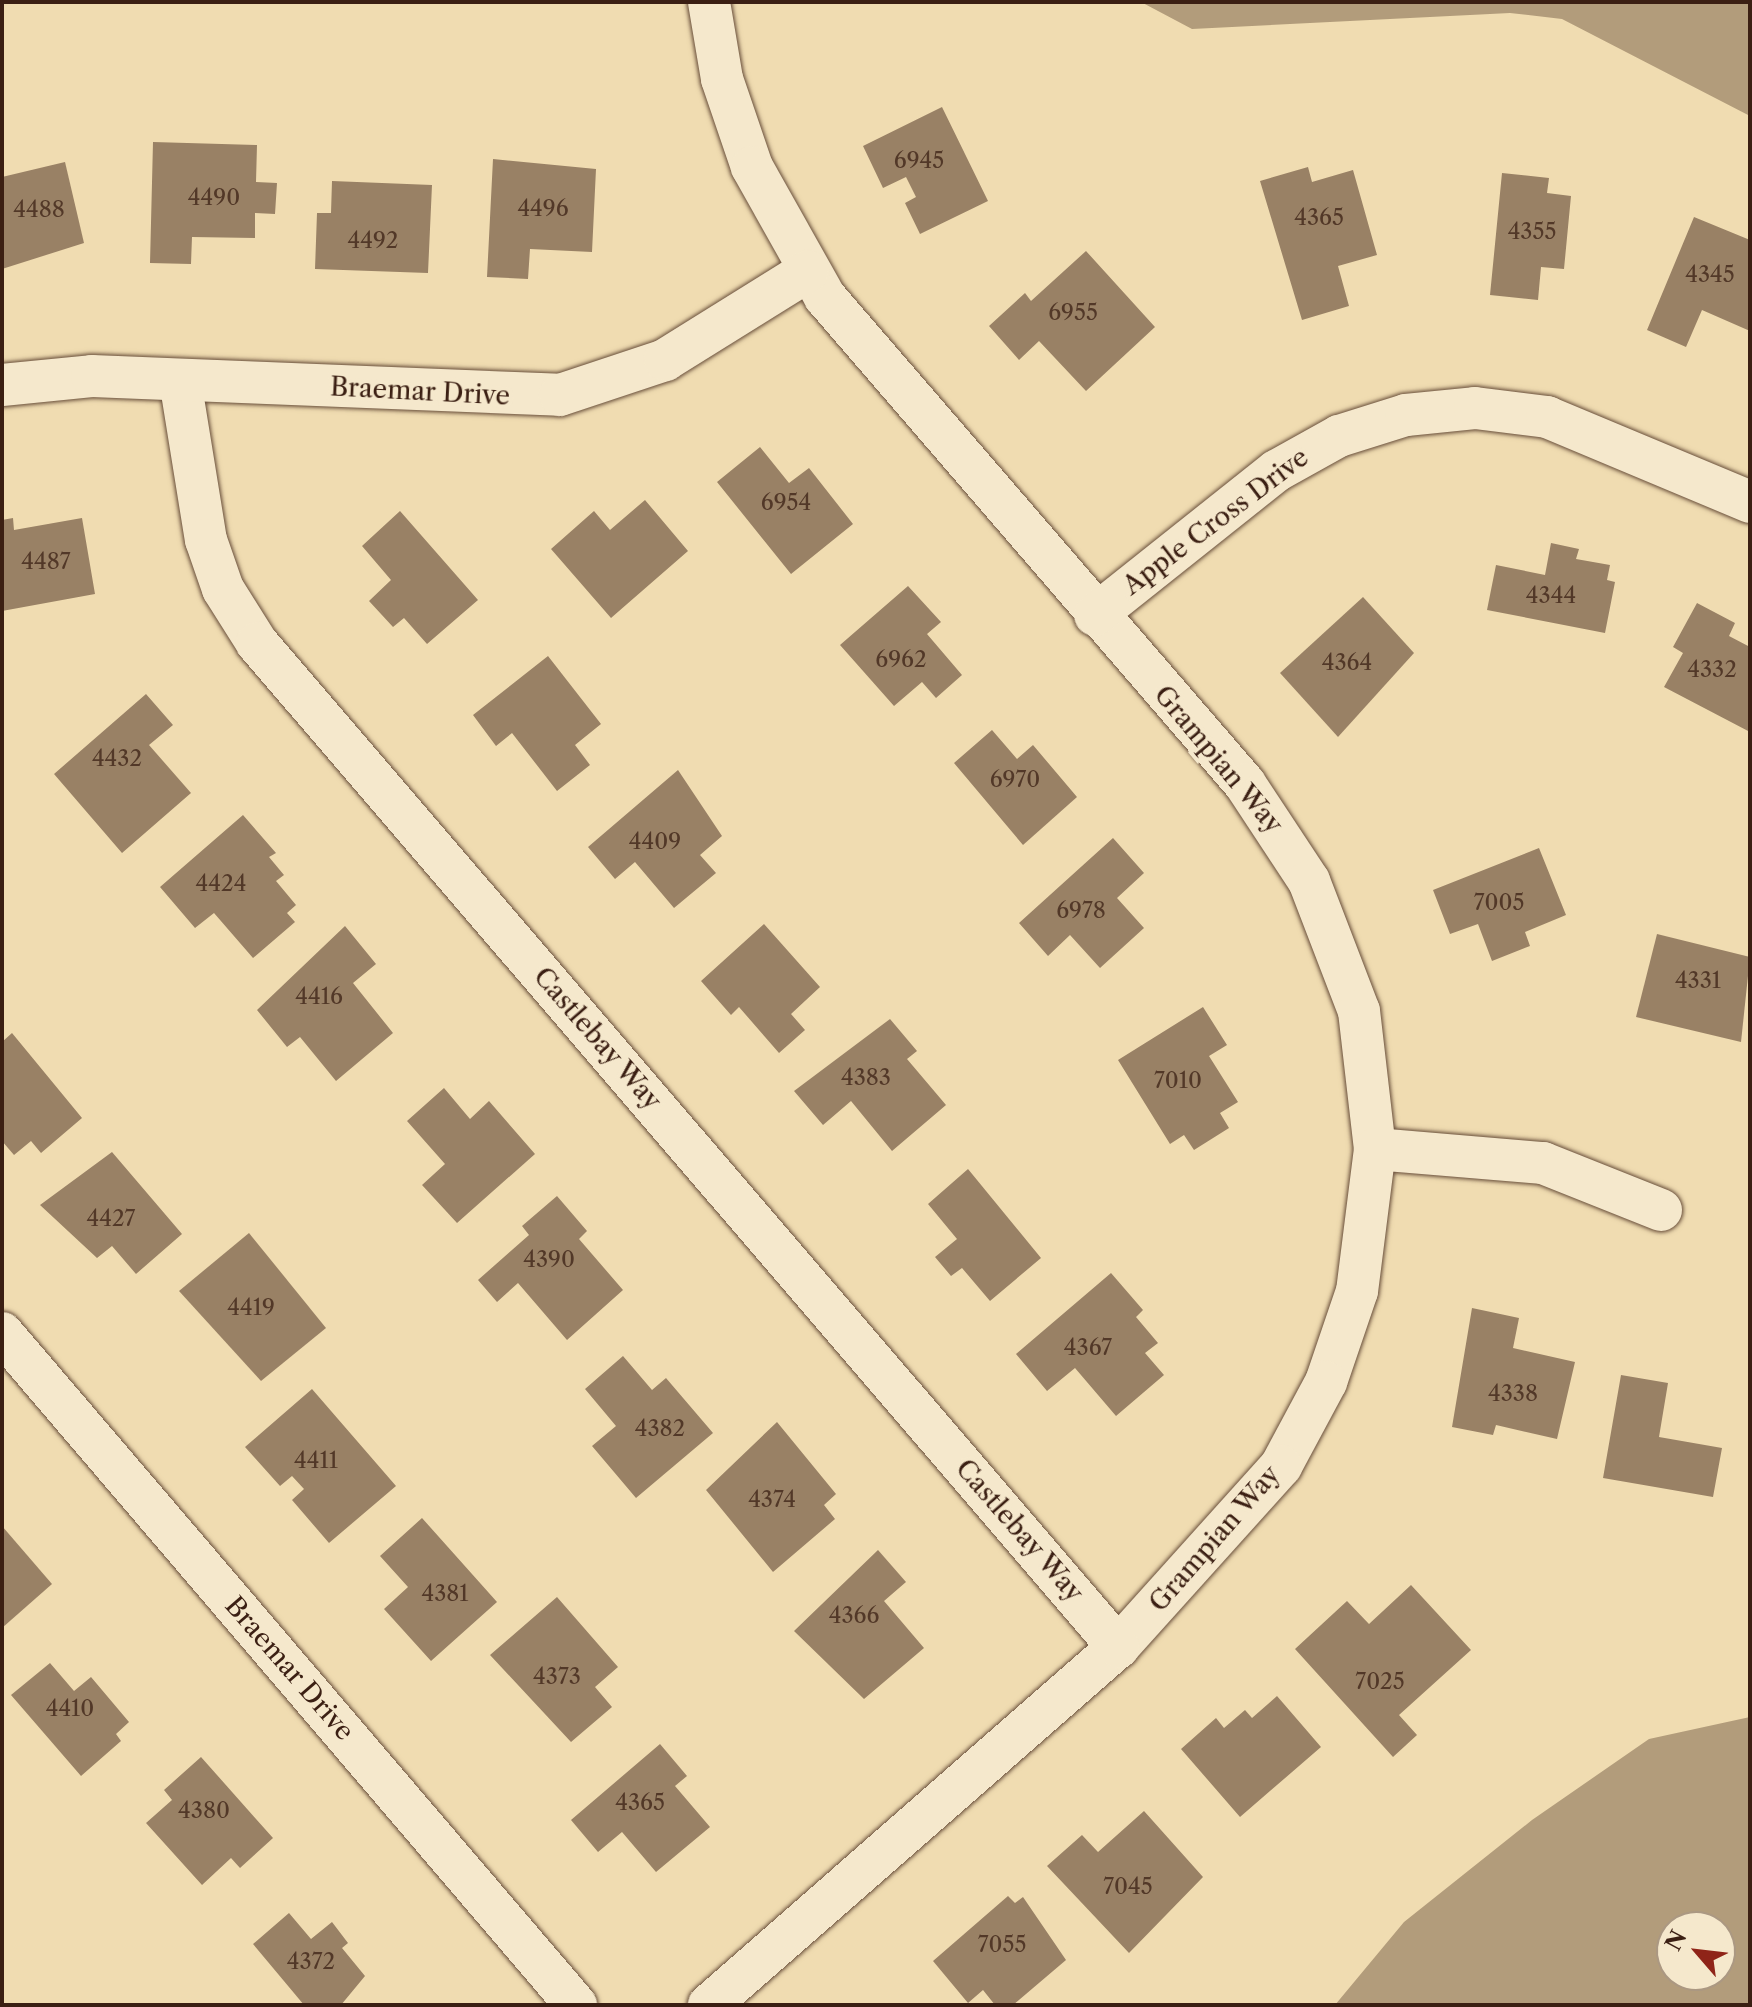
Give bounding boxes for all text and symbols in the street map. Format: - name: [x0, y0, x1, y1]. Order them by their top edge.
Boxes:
- house number: 6945: [894, 148, 944, 174]
- house number: 4490: [188, 185, 240, 211]
- house number: 4496: [517, 196, 569, 222]
- house number: 4488: [13, 197, 65, 223]
- house number: 4365: [1294, 205, 1344, 231]
- house number: 4355: [1508, 219, 1556, 245]
- house number: 4492: [348, 228, 398, 254]
- house number: 4345: [1685, 262, 1735, 288]
- house number: 6955: [1048, 300, 1098, 326]
- street label: Braemar Drive: [329, 372, 511, 412]
- street label: Apple Cross Drive: [1117, 442, 1315, 602]
- house number: 6954: [761, 490, 811, 516]
- house number: 4487: [21, 549, 71, 575]
- house number: 4344: [1526, 583, 1576, 609]
- house number: 6962: [875, 647, 927, 673]
- house number: 4364: [1322, 650, 1372, 676]
- house number: 4332: [1687, 657, 1737, 683]
- street label: Grampian Way: [1147, 679, 1289, 841]
- house number: 4432: [92, 746, 142, 772]
- house number: 6970: [990, 767, 1040, 793]
- house number: 4409: [629, 829, 681, 855]
- house number: 4424: [196, 871, 246, 897]
- house number: 7005: [1474, 890, 1524, 916]
- house number: 6978: [1056, 898, 1106, 924]
- street label: Castlebay Way: [526, 961, 668, 1117]
- house number: 4331: [1675, 968, 1721, 994]
- house number: 4416: [295, 984, 343, 1010]
- house number: 4383: [841, 1065, 891, 1091]
- house number: 7010: [1154, 1068, 1202, 1094]
- house number: 4427: [87, 1206, 135, 1232]
- house number: 4390: [523, 1247, 575, 1273]
- house number: 4419: [227, 1295, 275, 1321]
- house number: 4367: [1064, 1335, 1112, 1361]
- house number: 4338: [1488, 1381, 1538, 1407]
- house number: 4382: [635, 1416, 685, 1442]
- house number: 4411: [294, 1448, 338, 1474]
- street label: Castlebay Way: [948, 1453, 1090, 1609]
- street label: Grampian Way: [1143, 1459, 1287, 1619]
- house number: 4374: [748, 1487, 796, 1513]
- house number: 4381: [421, 1581, 469, 1607]
- street label: Braemar Drive: [218, 1591, 360, 1747]
- house number: 4366: [829, 1603, 879, 1629]
- house number: 4373: [533, 1664, 581, 1690]
- house number: 7025: [1355, 1669, 1405, 1695]
- house number: 4410: [46, 1696, 94, 1722]
- house number: 4365: [615, 1790, 665, 1816]
- house number: 4380: [178, 1798, 230, 1824]
- house number: 7045: [1103, 1874, 1153, 1900]
- north arrow: [1656, 1911, 1736, 1991]
- text: N: [1660, 1926, 1693, 1955]
- house number: 7055: [978, 1932, 1026, 1958]
- house number: 4372: [287, 1949, 335, 1975]

